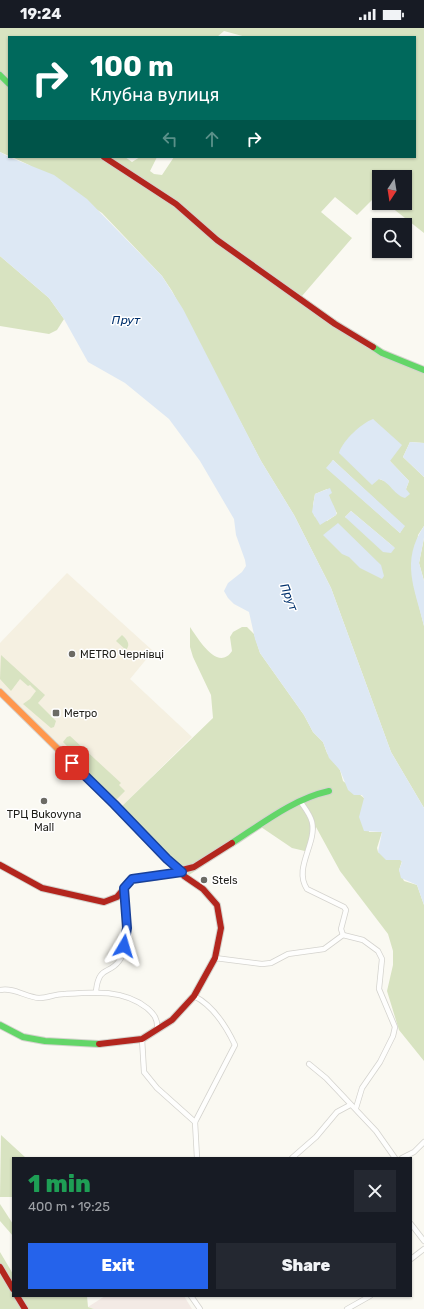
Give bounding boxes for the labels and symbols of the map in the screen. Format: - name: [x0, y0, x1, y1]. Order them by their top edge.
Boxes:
- north arrow: [372, 170, 412, 210]
- water label: Прут: [112, 313, 141, 327]
- water label: Прут: [277, 581, 301, 614]
- place label: METRO Чернівці: [80, 648, 164, 661]
- marker: METRO Чернівці: [67, 649, 77, 659]
- place label: Метро: [64, 707, 97, 720]
- marker: Метро: [51, 708, 61, 718]
- pin: [55, 746, 89, 780]
- marker: ТРЦ Bukovyna Mall: [39, 796, 49, 806]
- place label: ТРЦ Bukovyna Mall: [7, 808, 81, 834]
- place label: Stels: [212, 874, 238, 887]
- marker: Stels: [199, 875, 209, 885]
- position arrow: [103, 925, 145, 967]

